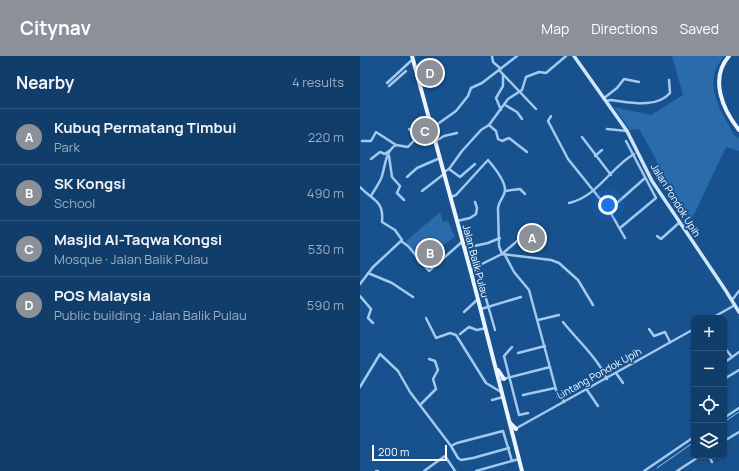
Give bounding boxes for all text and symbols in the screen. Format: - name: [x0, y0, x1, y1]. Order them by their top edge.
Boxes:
- text: Citynav: [20, 15, 91, 41]
- text: Map: [541, 19, 569, 38]
- text: Directions: [591, 19, 658, 38]
- text: Saved: [680, 19, 719, 38]
- pin: D: [417, 58, 443, 88]
- text: Nearby: [16, 71, 74, 94]
- text: 4 results: [292, 73, 344, 91]
- pin: C: [412, 116, 438, 146]
- text: Kubuq Permatang Timbui: [54, 117, 236, 138]
- text: A: [25, 128, 33, 146]
- text: 220 m: [308, 128, 344, 146]
- text: Park: [54, 138, 80, 156]
- street label: Jalan Pondok Upih: [648, 161, 704, 239]
- text: SK Kongsi: [54, 173, 126, 194]
- text: B: [25, 184, 33, 202]
- text: 490 m: [307, 184, 344, 202]
- text: School: [54, 194, 95, 212]
- your location: [598, 195, 618, 215]
- street label: Jalan Balik Pulau: [460, 223, 493, 299]
- pin: A: [519, 223, 545, 253]
- text: Masjid Al-Taqwa Kongsi: [54, 229, 222, 250]
- pin: B: [417, 238, 443, 268]
- text: C: [24, 240, 34, 258]
- text: 530 m: [308, 240, 344, 258]
- text: Mosque · Jalan Balik Pulau: [54, 250, 208, 268]
- text: POS Malaysia: [54, 285, 151, 306]
- text: D: [24, 296, 34, 314]
- text: 590 m: [307, 296, 344, 314]
- text: Public building · Jalan Balik Pulau: [54, 306, 247, 324]
- map controls: [691, 315, 727, 459]
- button: +: [691, 315, 727, 351]
- street label: Lintang Pondok Upih: [554, 344, 644, 402]
- button: −: [691, 351, 727, 387]
- button: locate: [691, 387, 727, 423]
- button: layers: [691, 423, 727, 459]
- scale bar: [372, 443, 447, 462]
- text: 200 m: [378, 444, 409, 459]

